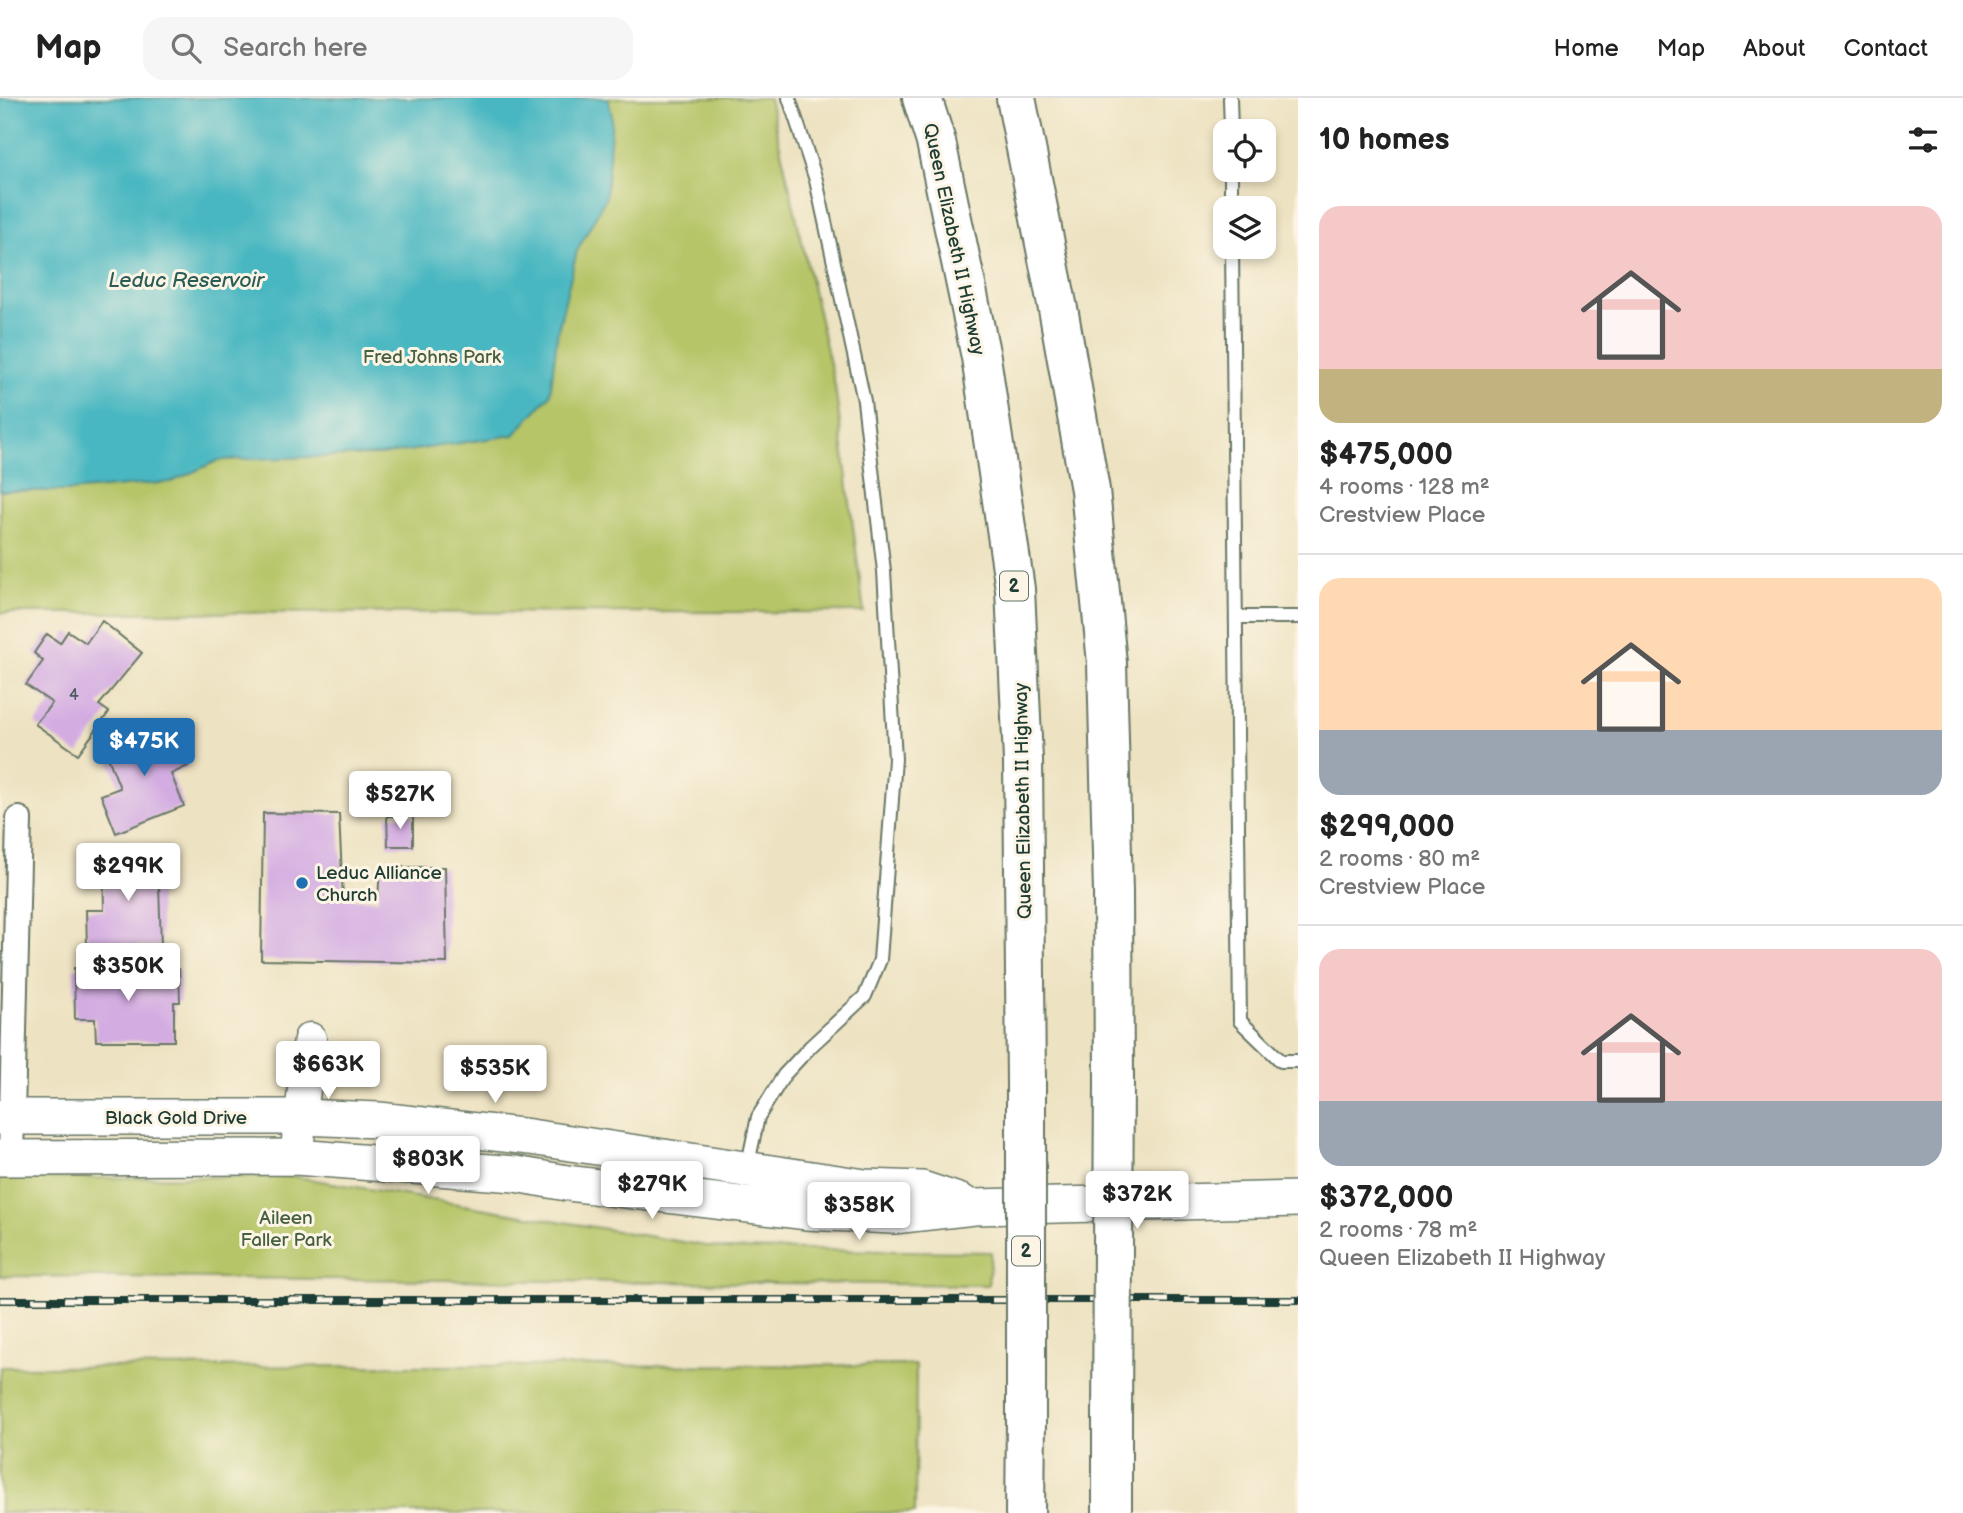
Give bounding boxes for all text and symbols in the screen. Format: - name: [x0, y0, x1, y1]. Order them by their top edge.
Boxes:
- search box: [143, 17, 633, 80]
- text: Map: [35, 28, 101, 68]
- icon: search: [167, 29, 205, 67]
- text: Search here: [223, 33, 367, 64]
- text: Home: [1554, 34, 1619, 63]
- text: Map: [1657, 34, 1705, 63]
- text: About: [1743, 34, 1805, 63]
- text: Contact: [1843, 34, 1928, 63]
- map controls: [1213, 119, 1276, 259]
- button: locate: [1213, 119, 1276, 182]
- street label: Queen Elizabeth II Highway: [918, 121, 989, 358]
- icon: filters: [1904, 121, 1942, 159]
- text: 10 homes: [1319, 122, 1450, 158]
- button: layers: [1213, 196, 1276, 259]
- icon: home: [1568, 252, 1694, 378]
- water label: Leduc Reservoir: [108, 268, 265, 293]
- park label: Fred Johns Park: [363, 346, 502, 369]
- text: $475,000: [1319, 437, 1453, 473]
- text: 4 rooms · 128 m²: [1319, 473, 1490, 501]
- text: Crestview Place: [1319, 501, 1485, 529]
- road number: 2: [1000, 572, 1028, 600]
- icon: home: [1568, 624, 1694, 750]
- street label: Queen Elizabeth II Highway: [1010, 682, 1037, 919]
- house number: 4: [69, 686, 79, 705]
- pin: $475K: [95, 718, 193, 778]
- text: $475K: [109, 727, 179, 755]
- pin: $527K: [351, 772, 449, 831]
- text: $527K: [365, 780, 435, 808]
- text: $299,000: [1319, 809, 1455, 845]
- pin: $299K: [79, 844, 177, 903]
- text: 2 rooms · 80 m²: [1319, 845, 1480, 873]
- text: $299K: [92, 852, 164, 880]
- place label: Leduc Alliance Church: [316, 862, 442, 907]
- text: Crestview Place: [1319, 873, 1485, 901]
- marker: Leduc Alliance Church: [294, 875, 310, 891]
- pin: $350K: [79, 944, 177, 1003]
- text: $350K: [92, 952, 164, 980]
- icon: home: [1568, 995, 1694, 1121]
- pin: $663K: [279, 1042, 377, 1101]
- pin: $535K: [446, 1046, 544, 1105]
- text: $663K: [292, 1050, 364, 1078]
- text: $535K: [460, 1054, 530, 1082]
- street label: Black Gold Drive: [105, 1107, 247, 1130]
- pin: $803K: [379, 1136, 477, 1196]
- text: $803K: [392, 1145, 464, 1173]
- pin: $279K: [603, 1162, 701, 1221]
- text: $279K: [617, 1170, 687, 1198]
- pin: $372K: [1088, 1172, 1186, 1231]
- text: $372K: [1102, 1180, 1172, 1208]
- text: $372,000: [1319, 1180, 1454, 1216]
- pin: $358K: [810, 1182, 908, 1242]
- text: $358K: [823, 1191, 895, 1219]
- park label: Aileen Faller Park: [240, 1207, 332, 1252]
- text: 2 rooms · 78 m²: [1319, 1216, 1477, 1244]
- road number: 2: [1012, 1236, 1040, 1266]
- text: Queen Elizabeth II Highway: [1319, 1244, 1605, 1272]

